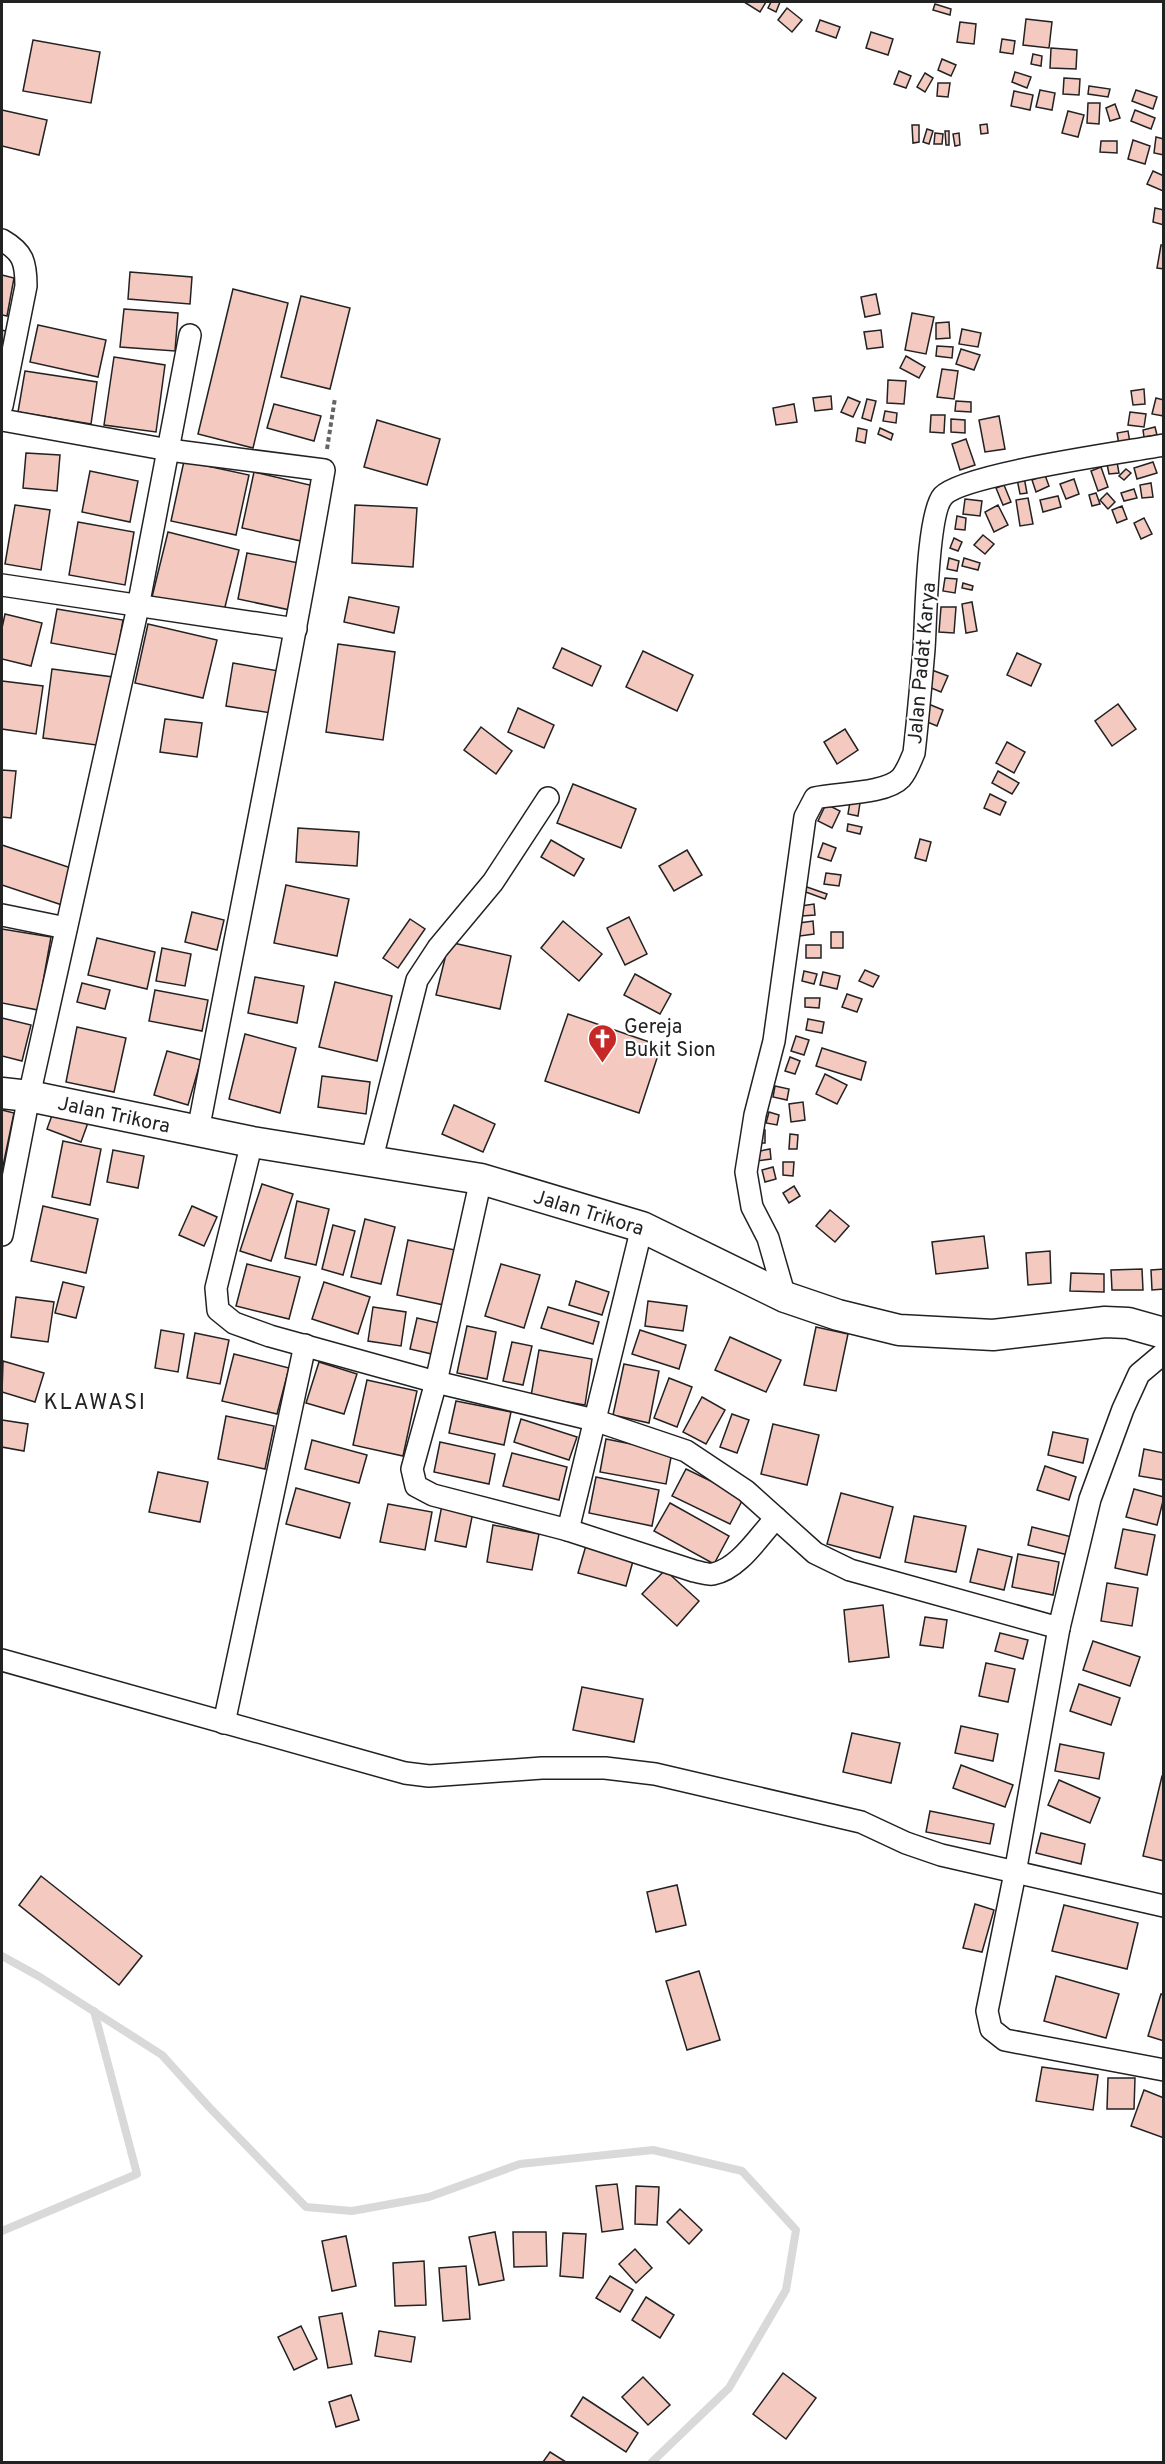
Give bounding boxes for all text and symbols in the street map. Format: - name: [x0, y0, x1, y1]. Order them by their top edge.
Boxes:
- street label: Jalan Padat Karya: [903, 581, 943, 745]
- place label: Gereja Bukit Sion: [624, 1015, 716, 1064]
- church icon: Gereja Bukit Sion: [587, 1022, 619, 1064]
- street label: Jalan Trikora: [55, 1091, 172, 1141]
- street label: Jalan Trikora: [530, 1185, 647, 1243]
- district label: KLAWASI: [43, 1390, 147, 1417]

